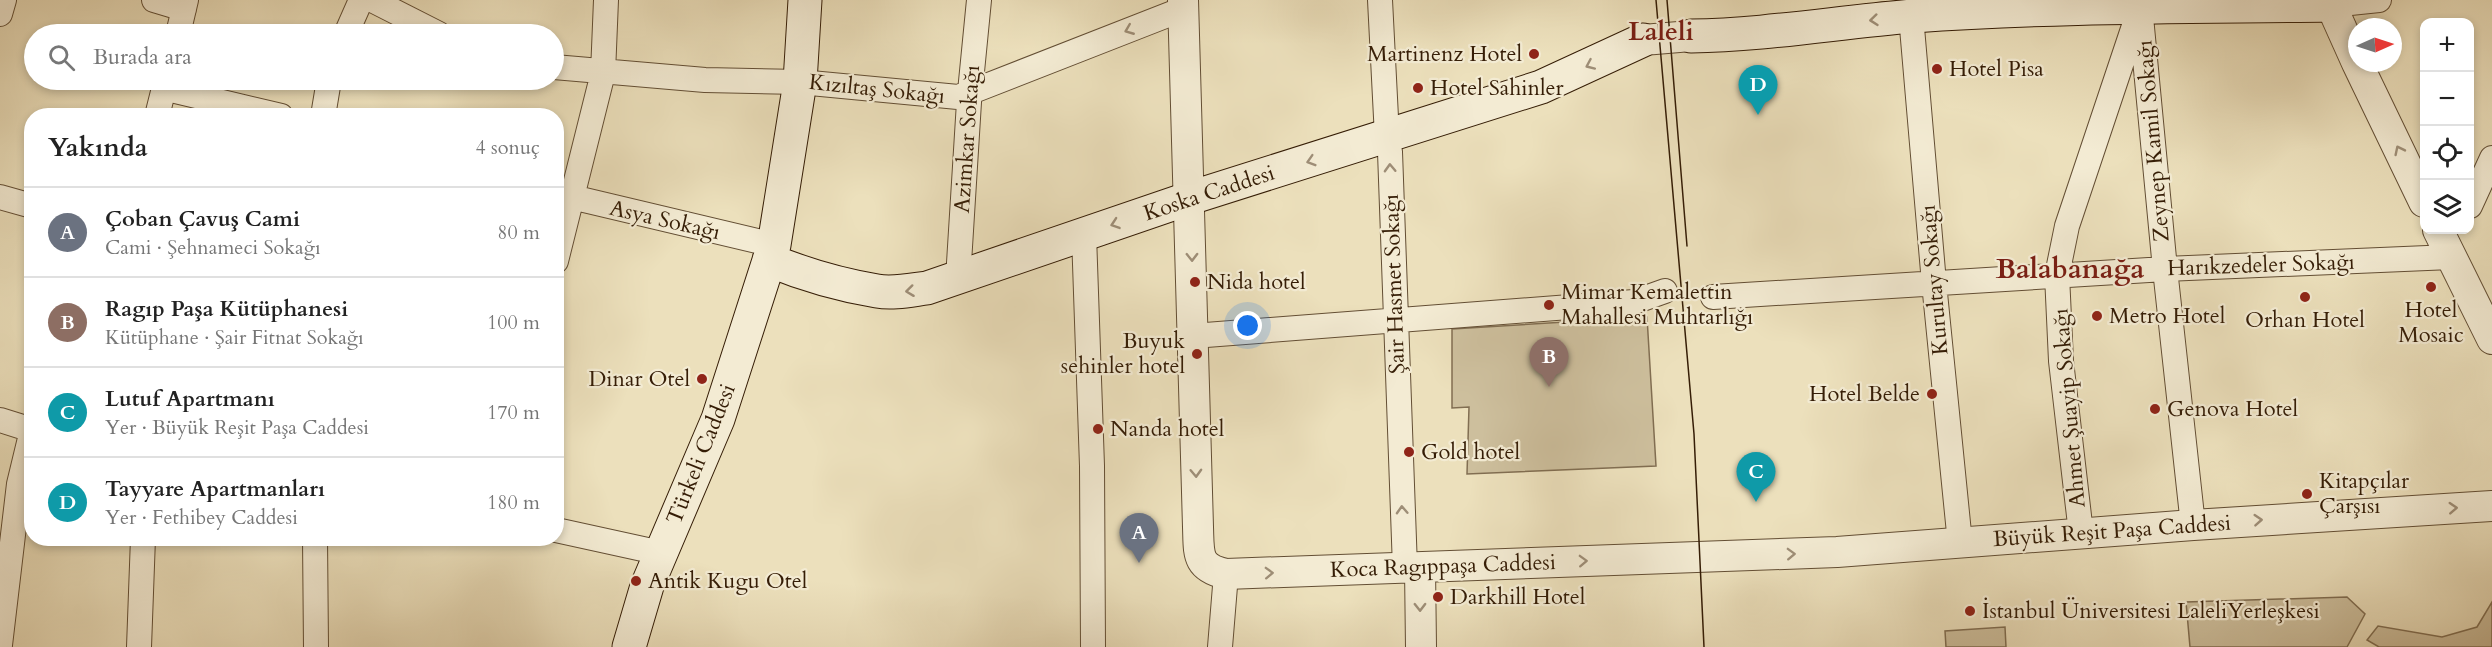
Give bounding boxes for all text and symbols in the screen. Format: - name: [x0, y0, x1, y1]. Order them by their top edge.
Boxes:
- one-way arrow: [1869, 13, 1878, 26]
- district label: Laleli: [1628, 14, 1694, 49]
- north arrow: [2348, 18, 2402, 72]
- map controls: [2420, 18, 2474, 234]
- button: +: [2420, 18, 2474, 72]
- one-way arrow: [1124, 23, 1135, 36]
- search box: [24, 24, 564, 90]
- place label: Martinenz Hotel: [1367, 39, 1522, 69]
- street label: Zeynep Kamil Sokağı: [2129, 39, 2177, 243]
- icon: search: [45, 41, 78, 74]
- text: Burada ara: [93, 42, 192, 72]
- marker: Martinenz Hotel: [1527, 47, 1541, 61]
- place label: Hotel Pisa: [1949, 54, 2044, 84]
- one-way arrow: [1585, 58, 1596, 70]
- marker: Hotel Pisa: [1930, 62, 1944, 76]
- street label: Azimkar Sokağı: [947, 64, 987, 214]
- pin: D: [1738, 66, 1778, 115]
- street label: Kızıltaş Sokağı: [808, 67, 946, 111]
- button: −: [2420, 72, 2474, 126]
- place label: Hotel Sahinler: [1430, 73, 1565, 103]
- marker: Hotel Sahinler: [1411, 81, 1425, 95]
- button: locate: [2420, 126, 2474, 180]
- text: Yakında: [48, 130, 148, 165]
- text: 4 sonuç: [475, 134, 540, 161]
- one-way arrow: [2395, 145, 2406, 156]
- one-way arrow: [1306, 154, 1317, 166]
- street label: Koska Caddesi: [1140, 158, 1278, 228]
- one-way arrow: [1384, 164, 1397, 173]
- button: layers: [2420, 180, 2474, 234]
- street label: Asya Sokağı: [607, 193, 723, 247]
- street label: Şair Hasmet Sokağı: [1376, 193, 1412, 375]
- text: Çoban Çavuş Cami: [105, 204, 300, 234]
- street label: Kurultay Sokağı: [1912, 204, 1956, 356]
- one-way arrow: [1110, 217, 1121, 230]
- text: A: [60, 219, 75, 246]
- text: 80 m: [497, 219, 540, 246]
- text: Cami · Şehnameci Sokağı: [105, 234, 321, 261]
- street label: Harıkzedeler Sokağı: [2167, 247, 2355, 283]
- district label: Balabanağa: [1996, 250, 2144, 288]
- one-way arrow: [1185, 252, 1198, 261]
- place label: Nida hotel: [1207, 267, 1306, 297]
- marker: Nida hotel: [1188, 275, 1202, 289]
- place label: Mimar Kemalettin Mahallesi Muhtarlığı: [1561, 277, 1753, 332]
- marker: Hotel Mosaic: [2424, 280, 2438, 294]
- one-way arrow: [905, 284, 914, 296]
- marker: Orhan Hotel: [2298, 290, 2312, 304]
- text: Ragıp Paşa Kütüphanesi: [105, 294, 348, 324]
- place label: Hotel Mosaic: [2398, 295, 2464, 350]
- marker: Mimar Kemalettin Mahallesi Muhtarlığı: [1542, 298, 1556, 312]
- place label: Metro Hotel: [2109, 301, 2226, 331]
- place label: Orhan Hotel: [2245, 305, 2365, 335]
- street label: Ahmet Şuayip Sokağı: [2045, 307, 2093, 509]
- text: B: [60, 309, 75, 336]
- text: 100 m: [487, 309, 540, 336]
- marker: Metro Hotel: [2090, 309, 2104, 323]
- your location: [1233, 311, 1262, 340]
- text: Kütüphane · Şair Fitnat Sokağı: [105, 324, 364, 351]
- place label: Buyuk sehinler hotel: [1061, 326, 1185, 381]
- pin: B: [1530, 338, 1568, 387]
- marker: Buyuk sehinler hotel: [1190, 347, 1204, 361]
- place label: Dinar Otel: [588, 364, 690, 394]
- marker: Dinar Otel: [695, 372, 709, 386]
- street label: Türkeli Caddesi: [659, 379, 743, 529]
- place label: Hotel Belde: [1809, 379, 1920, 409]
- text: Lutuf Apartmanı: [105, 384, 275, 414]
- marker: Hotel Belde: [1925, 387, 1939, 401]
- place label: Genova Hotel: [2167, 394, 2299, 424]
- text: C: [60, 399, 75, 426]
- text: 170 m: [487, 399, 540, 426]
- marker: Genova Hotel: [2148, 402, 2162, 416]
- text: Yer · Büyük Reşit Paşa Caddesi: [105, 414, 369, 441]
- place label: Nanda hotel: [1110, 414, 1225, 444]
- marker: Nanda hotel: [1091, 422, 1105, 436]
- place label: Gold hotel: [1421, 437, 1520, 467]
- marker: Gold hotel: [1402, 445, 1416, 459]
- pin: C: [1736, 452, 1776, 502]
- place label: Kitapçılar Çarşısı: [2319, 466, 2410, 521]
- one-way arrow: [1190, 468, 1202, 477]
- text: Tayyare Apartmanları: [105, 474, 325, 504]
- marker: Kitapçılar Çarşısı: [2300, 487, 2314, 501]
- text: D: [59, 489, 76, 516]
- text: 180 m: [487, 489, 540, 516]
- one-way arrow: [2448, 501, 2457, 514]
- text: Yer · Fethibey Caddesi: [105, 504, 298, 531]
- one-way arrow: [1396, 505, 1409, 514]
- street label: Büyük Reşit Paşa Caddesi: [1992, 508, 2232, 554]
- pin: A: [1120, 514, 1158, 563]
- one-way arrow: [2253, 514, 2262, 527]
- street label: Koca Ragıppaşa Caddesi: [1330, 547, 1556, 585]
- one-way arrow: [1787, 548, 1796, 560]
- one-way arrow: [1579, 554, 1588, 567]
- place label: Antik Kugu Otel: [648, 566, 808, 596]
- one-way arrow: [1264, 566, 1273, 579]
- marker: Antik Kugu Otel: [629, 574, 643, 588]
- place label: Darkhill Hotel: [1450, 582, 1586, 612]
- marker: Darkhill Hotel: [1431, 590, 1445, 604]
- place label: İstanbul Üniversitesi LaleliYerleşkesi: [1982, 596, 2320, 626]
- one-way arrow: [1414, 603, 1427, 612]
- marker: İstanbul Üniversitesi LaleliYerleşkesi: [1963, 604, 1977, 618]

